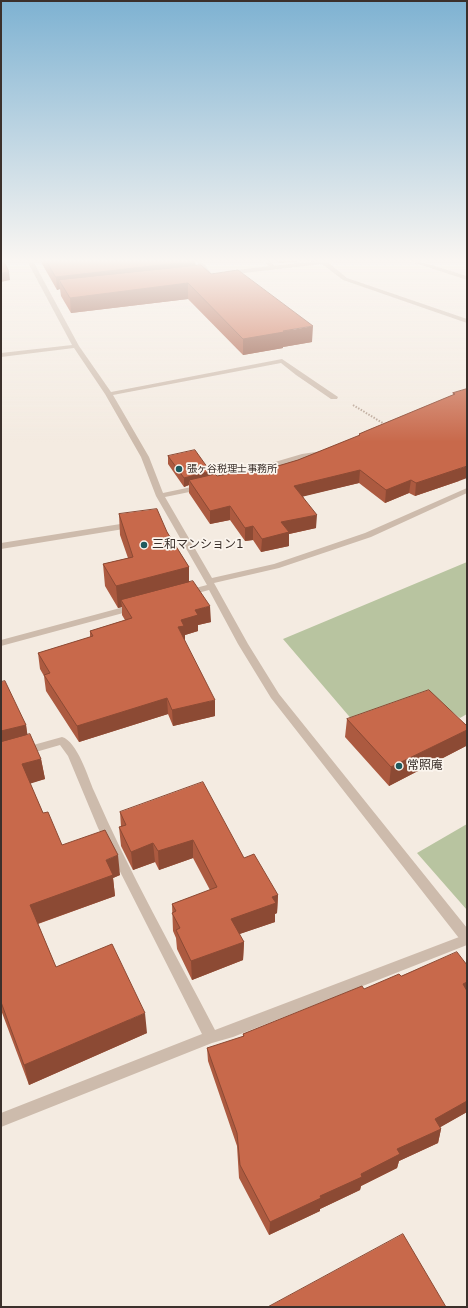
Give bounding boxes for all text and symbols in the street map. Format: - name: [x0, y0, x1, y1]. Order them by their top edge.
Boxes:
- place label: 張ヶ谷税理士事務所: [187, 463, 277, 475]
- marker: 張ヶ谷税理士事務所: [174, 464, 184, 474]
- place label: 三和マンション1: [152, 538, 244, 552]
- marker: 三和マンション1: [139, 540, 149, 550]
- place label: 常照庵: [407, 759, 443, 773]
- marker: 常照庵: [394, 761, 404, 771]

